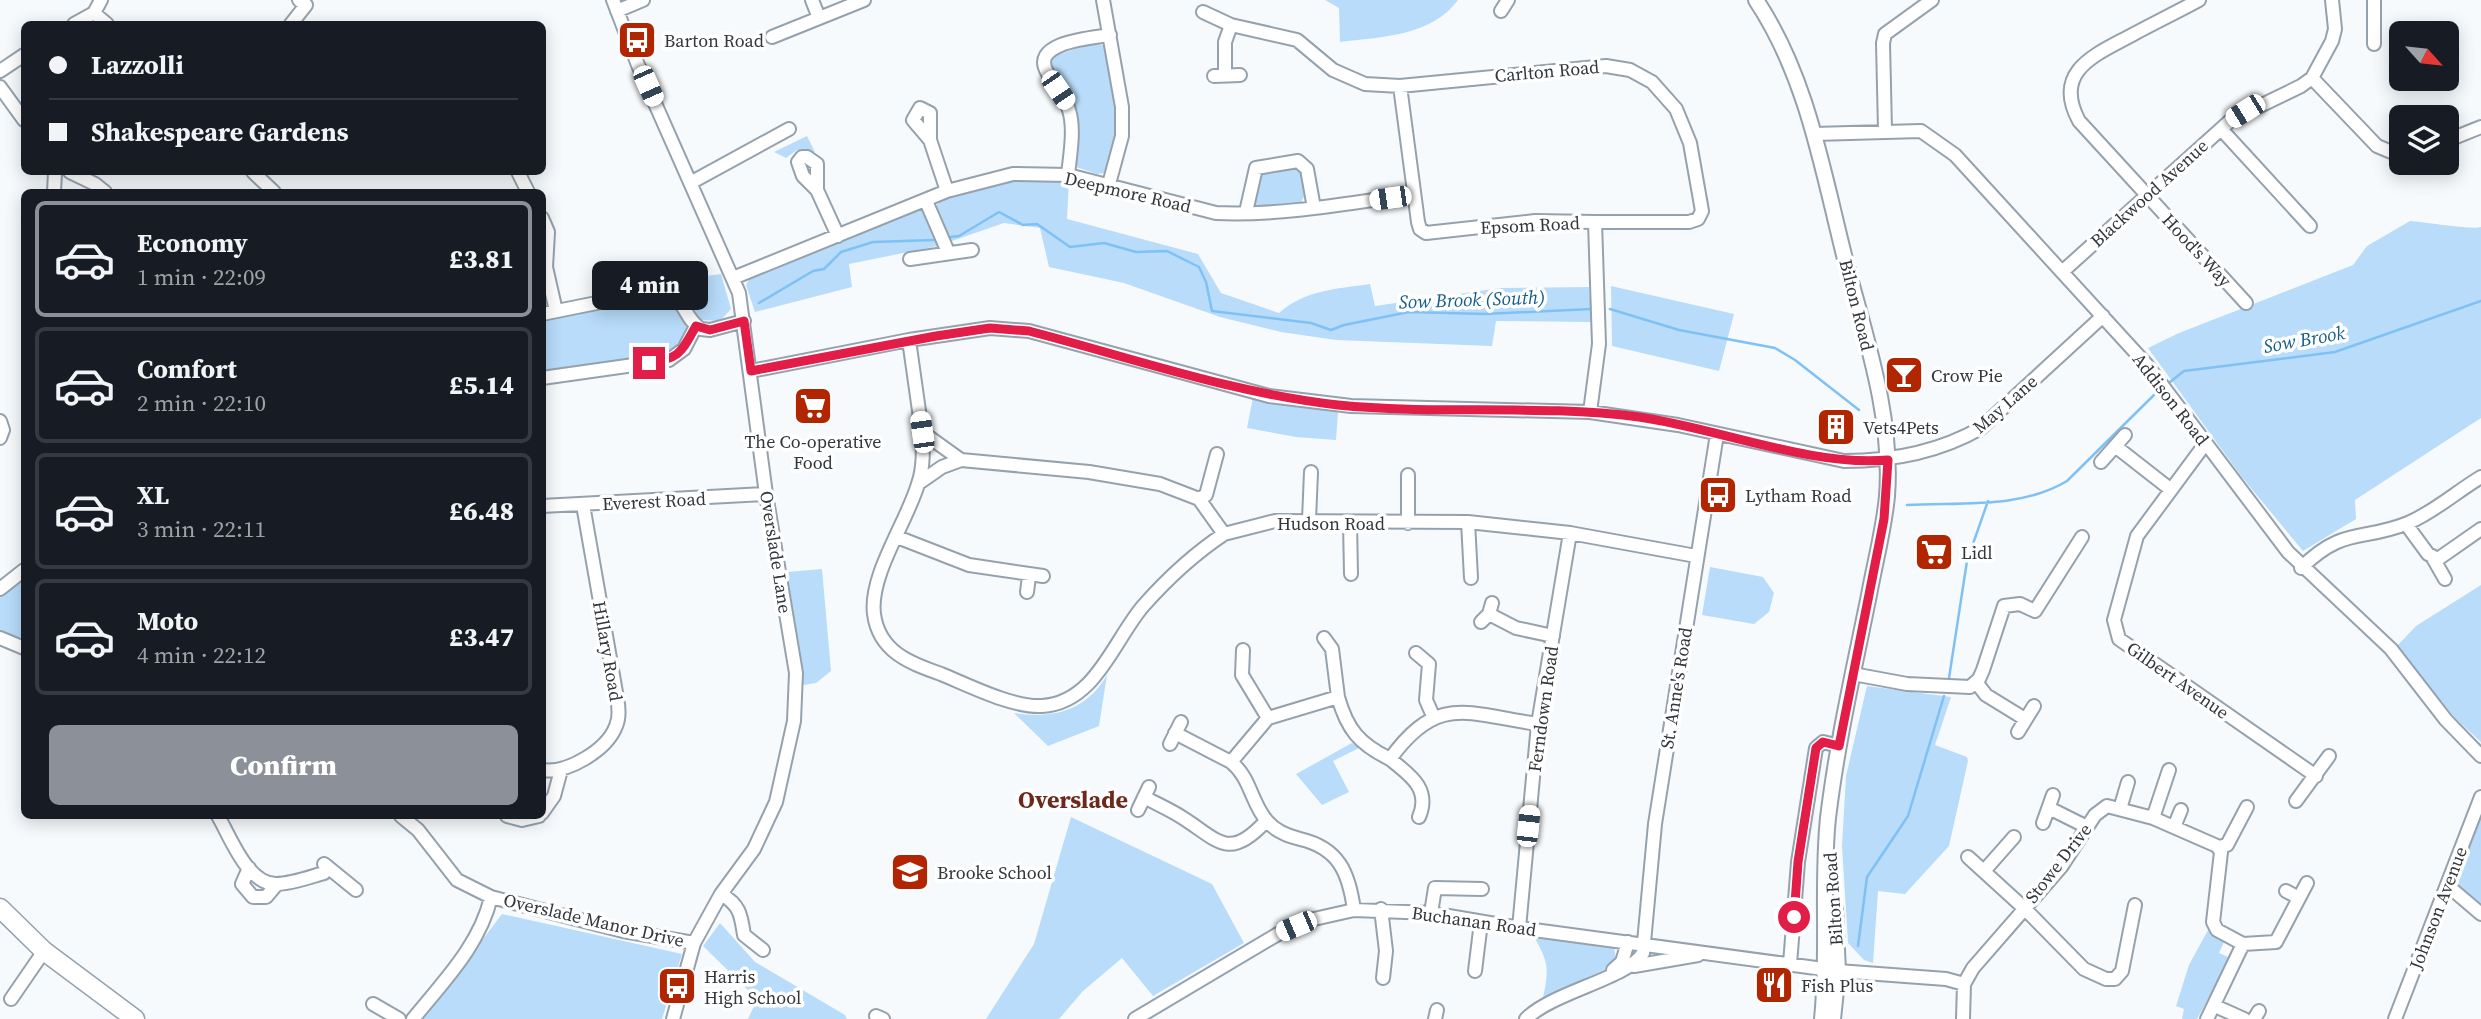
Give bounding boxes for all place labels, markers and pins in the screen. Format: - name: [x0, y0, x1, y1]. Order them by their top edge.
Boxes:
- bus stop icon: Barton Road: [616, 19, 658, 61]
- place label: Barton Road: [664, 28, 764, 53]
- bar icon: Crow Pie: [1883, 354, 1925, 396]
- place label: Crow Pie: [1931, 363, 2003, 388]
- supermarket icon: The Co-operative Food: [792, 385, 834, 427]
- building icon: Vets4Pets: [1815, 406, 1857, 448]
- place label: Vets4Pets: [1863, 415, 1939, 440]
- place label: The Co-operative Food: [744, 429, 882, 475]
- bus stop icon: Lytham Road: [1697, 474, 1739, 516]
- place label: Lytham Road: [1745, 483, 1852, 508]
- supermarket icon: Lidl: [1913, 531, 1955, 573]
- place label: Lidl: [1961, 540, 1993, 565]
- school or university icon: Brooke School: [889, 851, 931, 893]
- place label: Brooke School: [937, 860, 1052, 885]
- place label: Harris High School: [704, 964, 801, 1010]
- restaurant icon: Fish Plus: [1753, 964, 1795, 1006]
- bus stop icon: Harris High School: [656, 965, 698, 1007]
- place label: Fish Plus: [1801, 973, 1874, 998]

